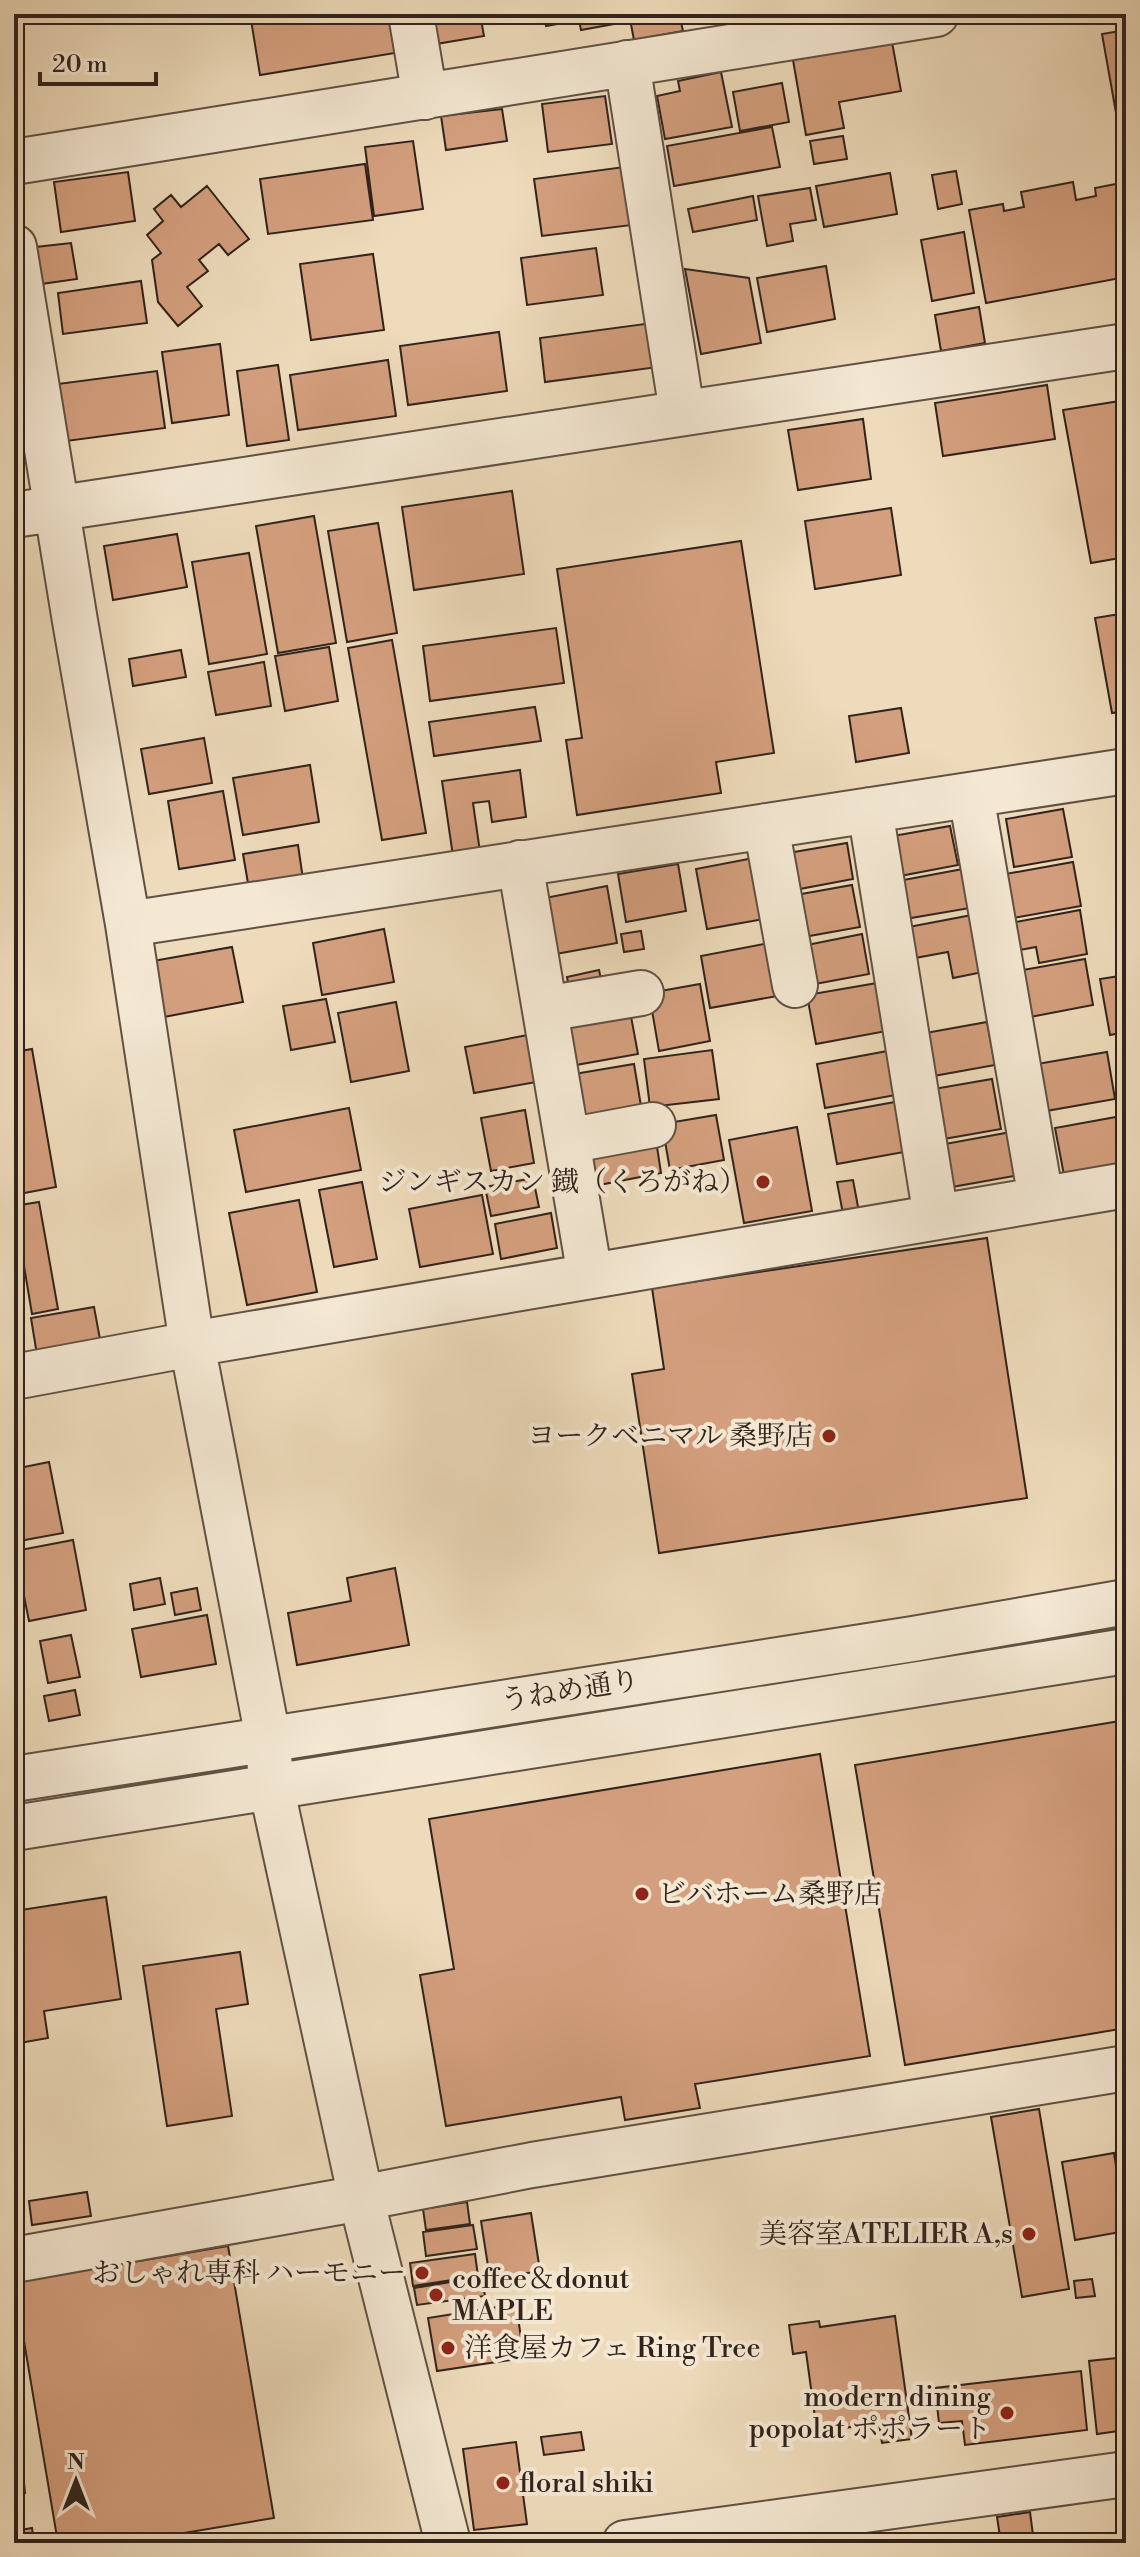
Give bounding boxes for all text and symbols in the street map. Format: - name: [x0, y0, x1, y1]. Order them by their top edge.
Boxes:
- scale bar: [40, 36, 156, 86]
- text: 20 m: [52, 50, 108, 80]
- place label: ジンギスカン 鐡（くろがね）: [378, 1165, 747, 1200]
- marker: ジンギスカン 鐡（くろがね）: [754, 1173, 772, 1191]
- place label: ヨークベニマル 桑野店: [527, 1419, 813, 1454]
- marker: ヨークベニマル 桑野店: [820, 1427, 838, 1445]
- street label: うねめ通り: [498, 1663, 642, 1719]
- place label: ビバホーム桑野店: [658, 1877, 882, 1912]
- marker: ビバホーム桑野店: [633, 1885, 651, 1903]
- place label: 美容室ATELIER A,s: [759, 2217, 1013, 2252]
- marker: 美容室ATELIER A,s: [1020, 2225, 1038, 2243]
- place label: おしゃれ専科 ハーモニー: [92, 2256, 406, 2291]
- place label: coffee＆donut MAPLE: [452, 2262, 630, 2329]
- marker: おしゃれ専科 ハーモニー: [413, 2264, 431, 2282]
- marker: coffee＆donut MAPLE: [427, 2286, 445, 2304]
- place label: 洋食屋カフェ Ring Tree: [464, 2331, 761, 2366]
- marker: 洋食屋カフェ Ring Tree: [439, 2339, 457, 2357]
- place label: modern dining popolat ポポラート: [749, 2380, 991, 2447]
- marker: modern dining popolat ポポラート: [998, 2404, 1016, 2422]
- north arrow: [36, 2441, 116, 2521]
- text: N: [67, 2449, 85, 2476]
- place label: floral shiki: [519, 2466, 654, 2501]
- marker: floral shiki: [494, 2474, 512, 2492]

